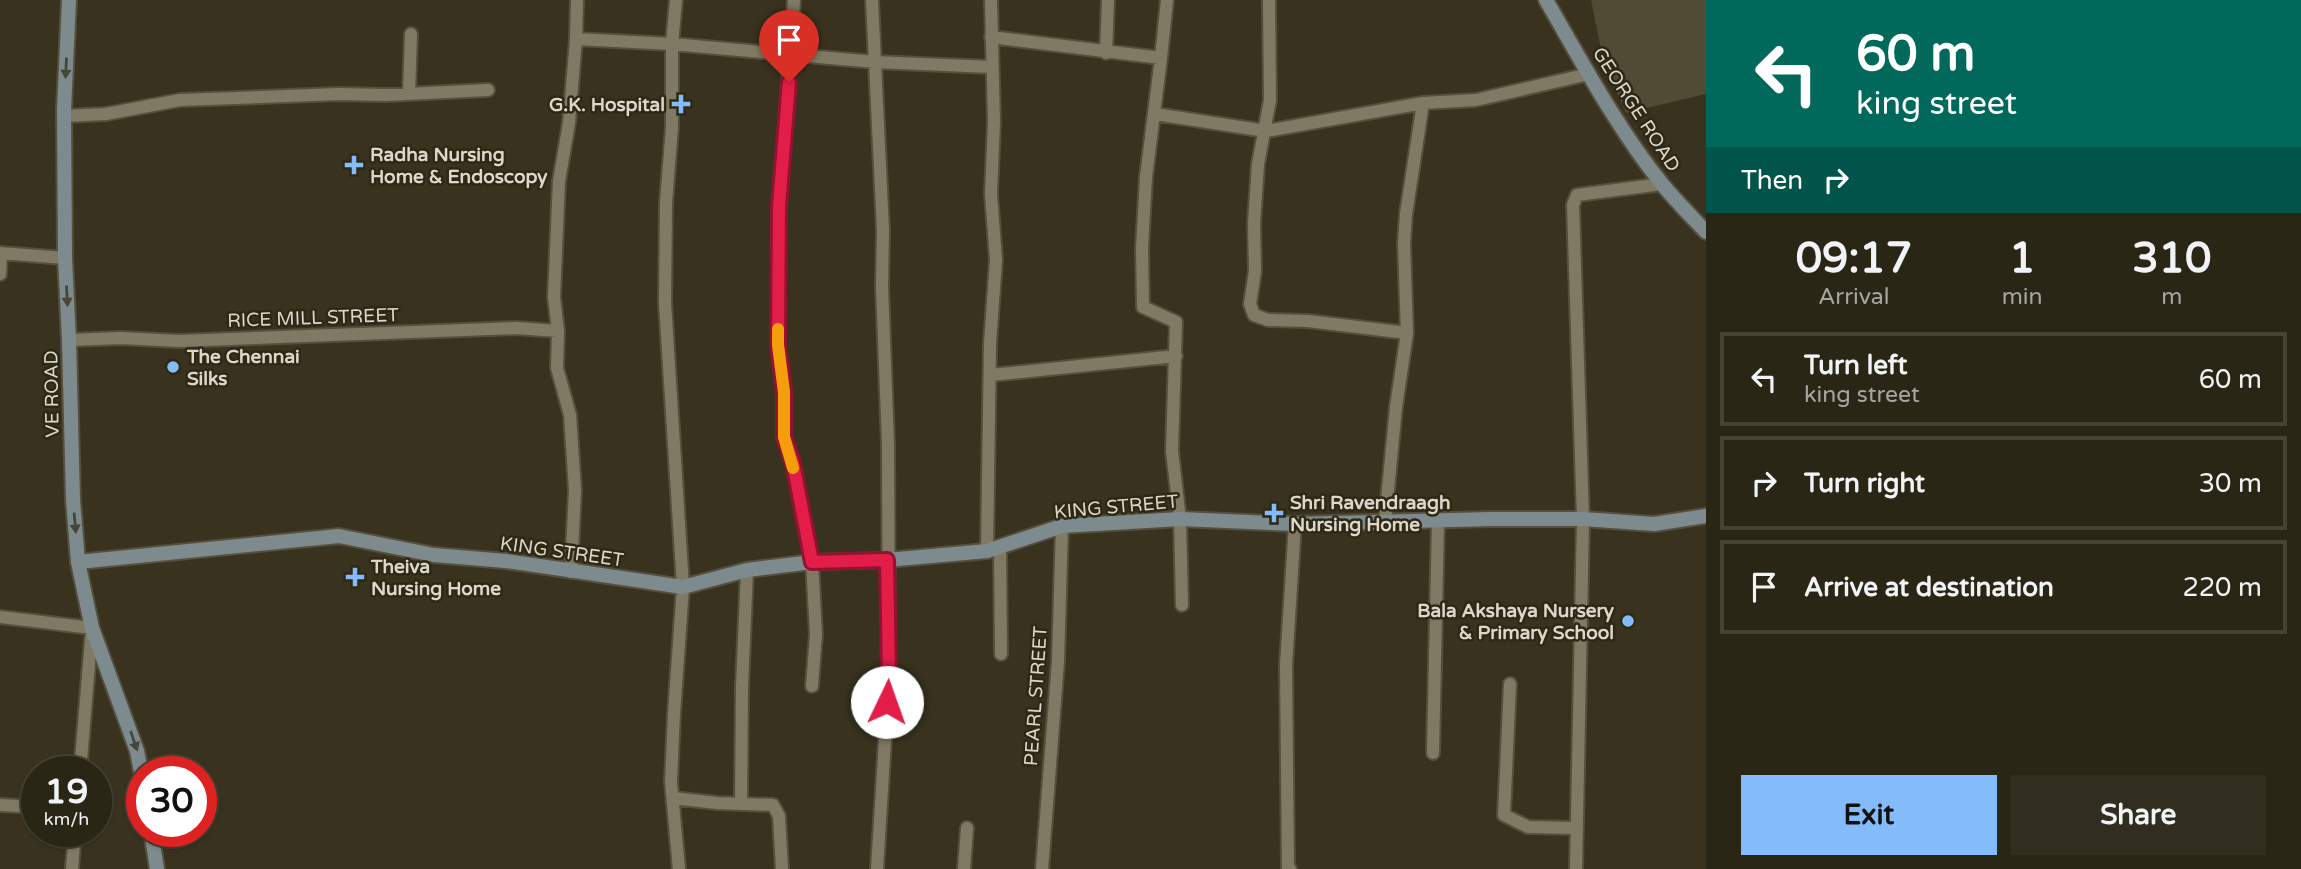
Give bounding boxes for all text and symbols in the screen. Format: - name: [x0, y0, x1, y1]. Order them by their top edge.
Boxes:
- pin: [759, 10, 819, 82]
- icon: arrive: [770, 21, 808, 59]
- text: 60 m: [1856, 25, 1975, 84]
- icon: left: [1741, 28, 1832, 119]
- street label: GEORGE ROAD: [1588, 43, 1685, 176]
- one-way arrow: [60, 57, 71, 79]
- text: king street: [1856, 85, 2017, 123]
- place label: G.K. Hospital: [549, 94, 665, 117]
- marker: G.K. Hospital: [671, 94, 691, 114]
- place label: Radha Nursing Home & Endoscopy: [370, 144, 548, 189]
- marker: Radha Nursing Home & Endoscopy: [344, 155, 364, 175]
- icon: right: [1817, 161, 1855, 199]
- text: Then: [1741, 165, 1803, 196]
- text: 09:17: [1796, 233, 1912, 284]
- text: 1: [2009, 233, 2035, 284]
- text: 310: [2132, 233, 2211, 284]
- text: Arrival: [1818, 283, 1889, 311]
- text: min: [2002, 283, 2043, 311]
- text: m: [2161, 283, 2182, 311]
- one-way arrow: [61, 285, 72, 307]
- street label: RICE MILL STREET: [227, 304, 400, 332]
- place label: The Chennai Silks: [186, 346, 300, 390]
- street label: VE ROAD: [40, 350, 64, 438]
- text: Turn left: [1804, 350, 1907, 381]
- marker: The Chennai Silks: [165, 359, 181, 375]
- icon: left: [1745, 360, 1783, 398]
- text: 60 m: [2199, 364, 2262, 395]
- text: king street: [1804, 381, 1920, 409]
- icon: right: [1745, 464, 1783, 502]
- text: Turn right: [1804, 468, 1925, 499]
- text: 30 m: [2199, 468, 2262, 499]
- street label: KING STREET: [1053, 491, 1180, 523]
- place label: Shri Ravendraagh Nursing Home: [1290, 492, 1451, 537]
- marker: Shri Ravendraagh Nursing Home: [1264, 503, 1284, 523]
- one-way arrow: [70, 512, 81, 534]
- street label: KING STREET: [499, 532, 626, 572]
- place label: Theiva Nursing Home: [370, 556, 501, 601]
- marker: Theiva Nursing Home: [345, 567, 365, 587]
- icon: arrive: [1745, 568, 1783, 606]
- text: Arrive at destination: [1804, 572, 2054, 603]
- text: 220 m: [2182, 572, 2262, 603]
- place label: Bala Akshaya Nursery & Primary School: [1417, 600, 1615, 645]
- marker: Bala Akshaya Nursery & Primary School: [1620, 613, 1636, 629]
- street label: PEARL STREET: [1020, 625, 1052, 767]
- position arrow: [850, 665, 924, 739]
- one-way arrow: [129, 731, 140, 752]
- speed limit sign: 30: [126, 756, 217, 847]
- text: 19: [45, 771, 88, 813]
- button: Exit: [1741, 775, 1997, 855]
- button: Share: [2011, 775, 2266, 855]
- text: km/h: [44, 808, 89, 830]

